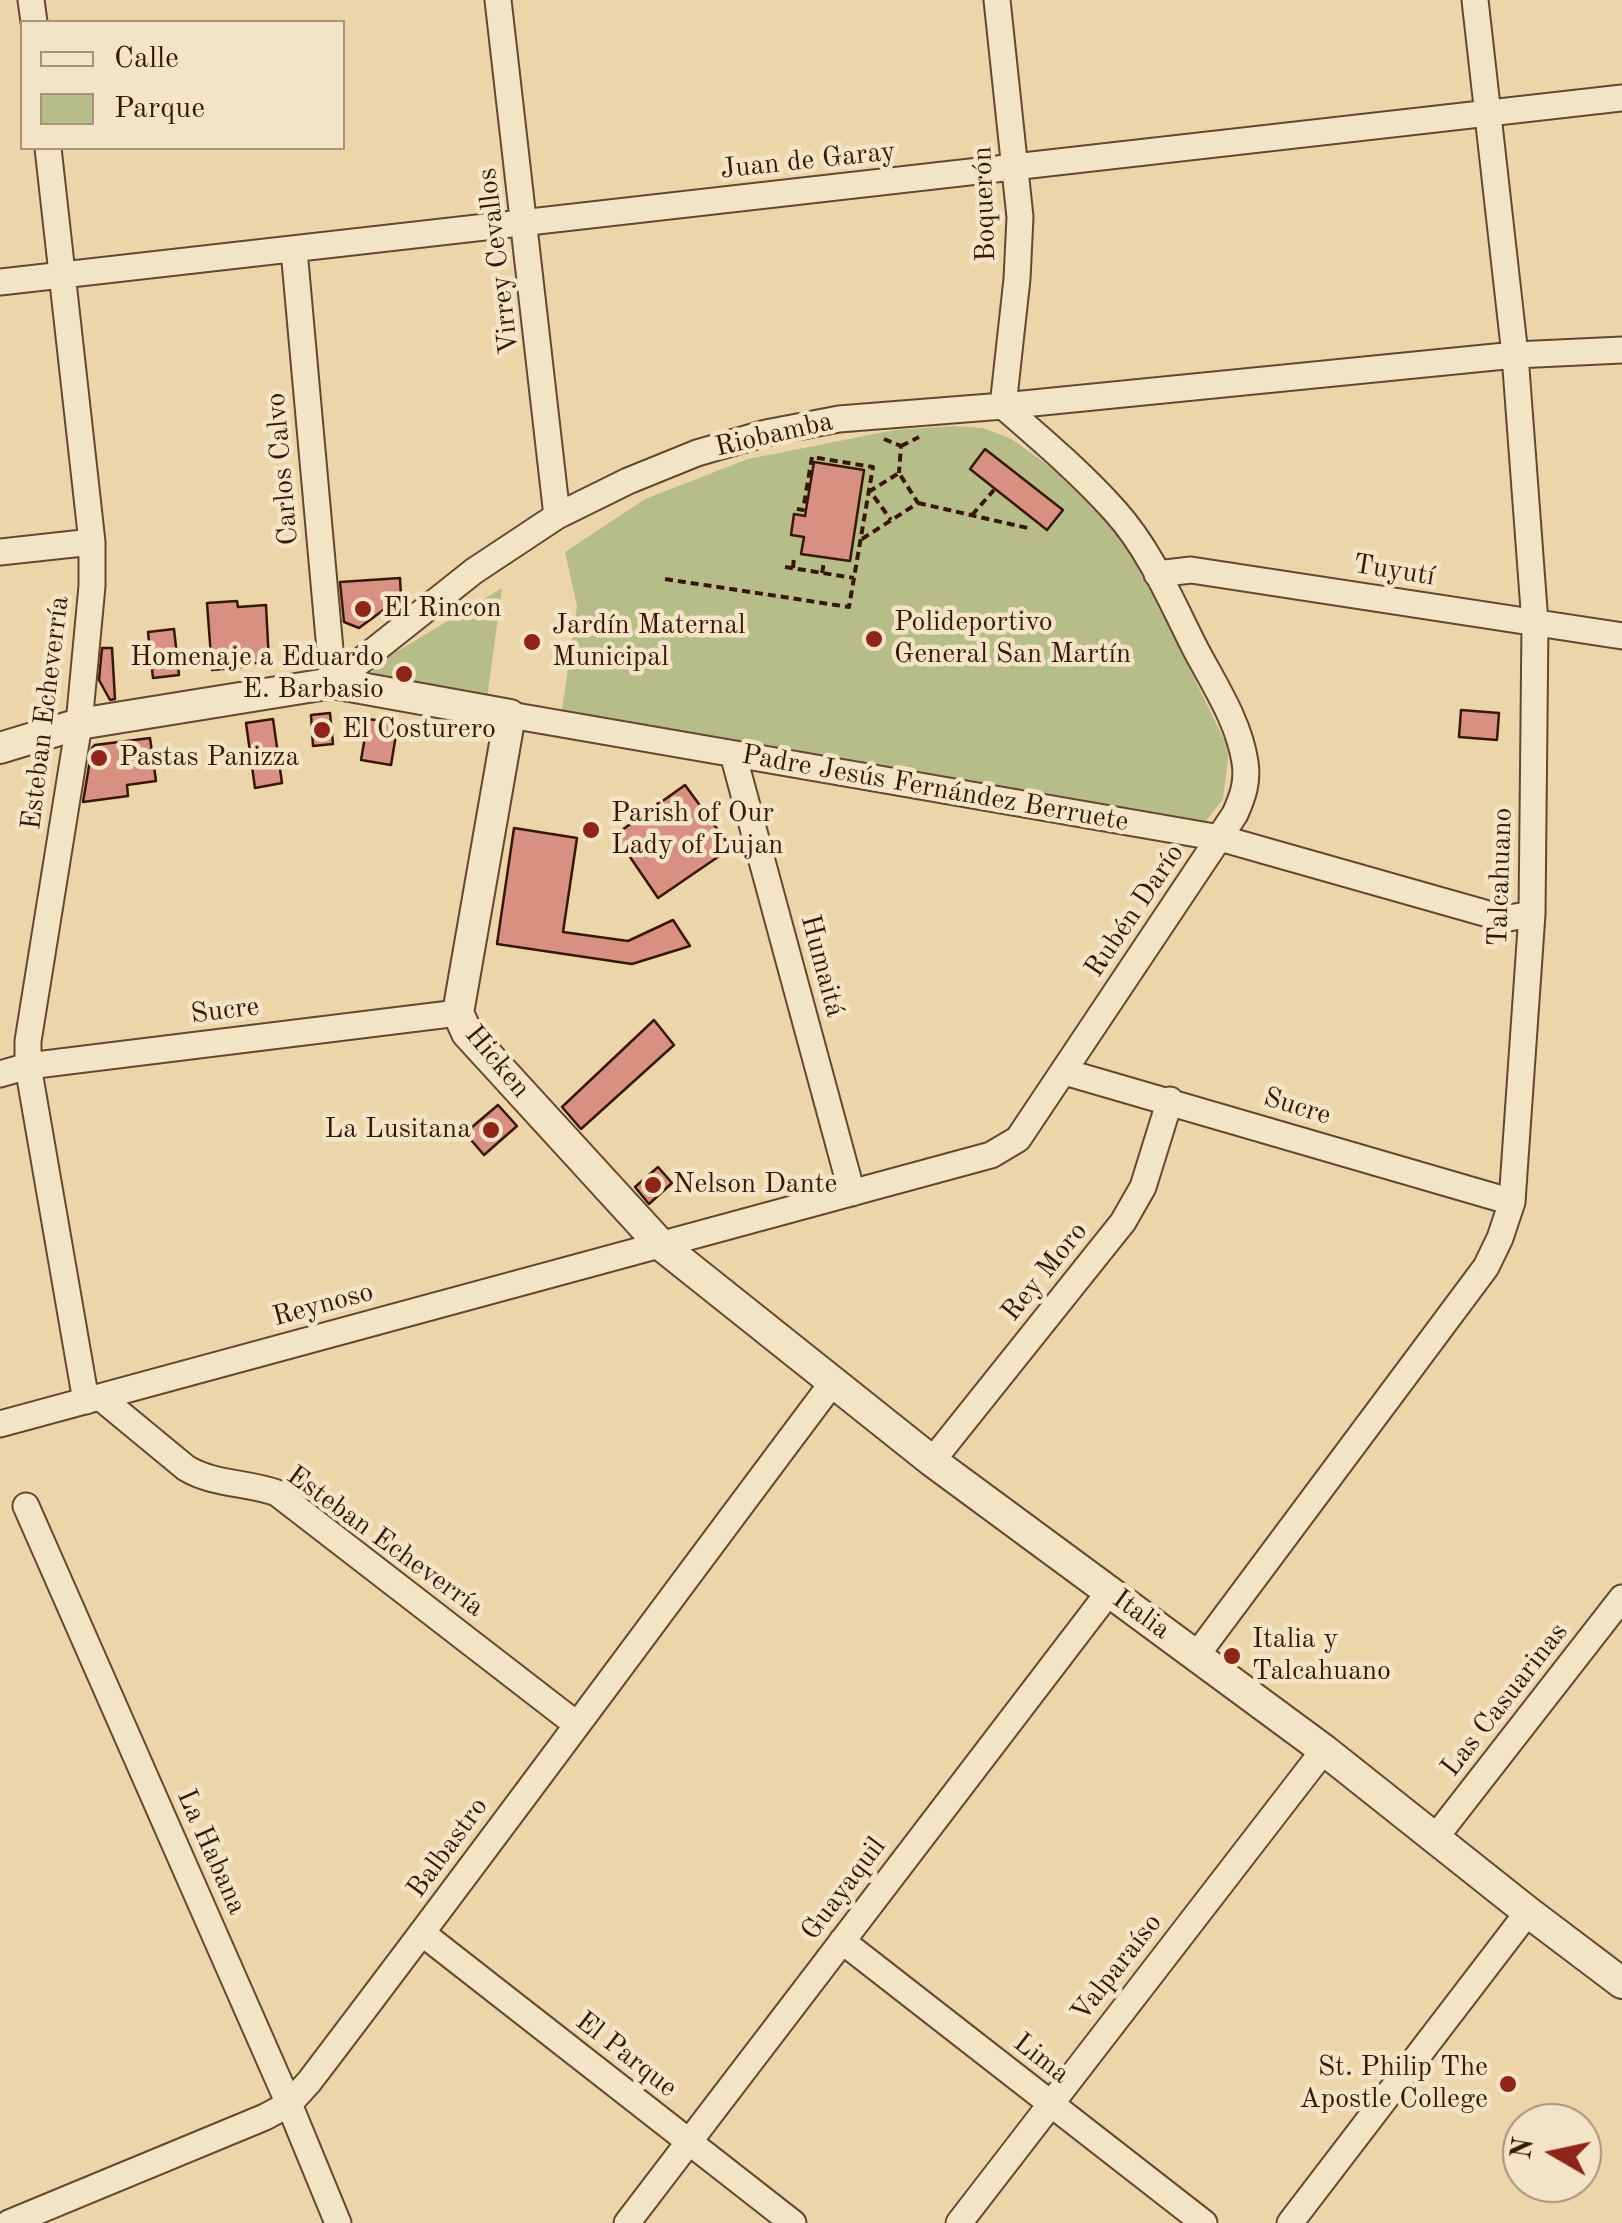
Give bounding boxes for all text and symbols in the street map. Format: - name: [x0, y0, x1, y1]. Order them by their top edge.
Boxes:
- legend: [20, 20, 345, 150]
- text: Calle: [114, 44, 179, 74]
- text: Parque: [114, 94, 205, 124]
- street label: Juan de Garay: [719, 135, 897, 187]
- street label: Boquerón: [966, 146, 1004, 262]
- street label: Virrey Cevallos: [471, 166, 527, 356]
- street label: Carlos Calvo: [260, 391, 306, 547]
- street label: Riobamba: [712, 405, 836, 465]
- street label: Tuyutí: [1351, 548, 1437, 594]
- place label: El Rincon: [383, 592, 502, 626]
- street label: Esteban Echeverría: [15, 594, 77, 832]
- marker: El Rincon: [352, 598, 374, 620]
- place label: Polideportivo General San Martín: [894, 606, 1131, 672]
- place label: Jardín Maternal Municipal: [552, 609, 746, 675]
- marker: Polideportivo General San Martín: [863, 628, 885, 650]
- marker: Jardín Maternal Municipal: [521, 631, 543, 653]
- place label: Homenaje a Eduardo E. Barbasio: [130, 641, 384, 707]
- marker: Homenaje a Eduardo E. Barbasio: [393, 663, 415, 685]
- place label: El Costurero: [342, 713, 496, 747]
- marker: El Costurero: [311, 719, 333, 741]
- street label: Padre Jesús Fernández Berruete: [739, 738, 1131, 840]
- place label: Pastas Panizza: [119, 741, 299, 775]
- marker: Pastas Panizza: [88, 747, 110, 769]
- place label: Parish of Our Lady of Lujan: [611, 797, 783, 863]
- street label: Talcahuano: [1482, 807, 1520, 947]
- marker: Parish of Our Lady of Lujan: [580, 819, 602, 841]
- street label: Rubén Darío: [1078, 838, 1192, 984]
- street label: Humaitá: [792, 911, 852, 1021]
- street label: Sucre: [189, 990, 261, 1032]
- street label: Hicken: [457, 1019, 537, 1105]
- street label: Sucre: [1259, 1081, 1335, 1133]
- place label: La Lusitana: [325, 1113, 471, 1147]
- marker: La Lusitana: [480, 1119, 502, 1141]
- place label: Nelson Dante: [673, 1168, 837, 1202]
- marker: Nelson Dante: [642, 1174, 664, 1196]
- street label: Rey Moro: [995, 1215, 1095, 1329]
- street label: Reynoso: [269, 1275, 377, 1335]
- street label: Esteban Echeverría: [280, 1459, 490, 1625]
- street label: Italia: [1105, 1583, 1177, 1647]
- street label: Las Casuarinas: [1434, 1616, 1576, 1784]
- place label: Italia y Talcahuano: [1252, 1623, 1391, 1689]
- marker: Italia y Talcahuano: [1221, 1645, 1243, 1667]
- street label: La Habana: [169, 1784, 253, 1920]
- street label: Balbastro: [400, 1791, 496, 1905]
- street label: Guayaquil: [794, 1831, 894, 1947]
- street label: Valparaíso: [1064, 1907, 1170, 2029]
- street label: El Parque: [568, 2005, 684, 2105]
- street label: Lima: [1006, 2027, 1076, 2091]
- place label: St. Philip The Apostle College: [1299, 2051, 1488, 2117]
- marker: St. Philip The Apostle College: [1497, 2073, 1519, 2095]
- north arrow: [1502, 2103, 1602, 2203]
- text: N: [1509, 2136, 1540, 2161]

